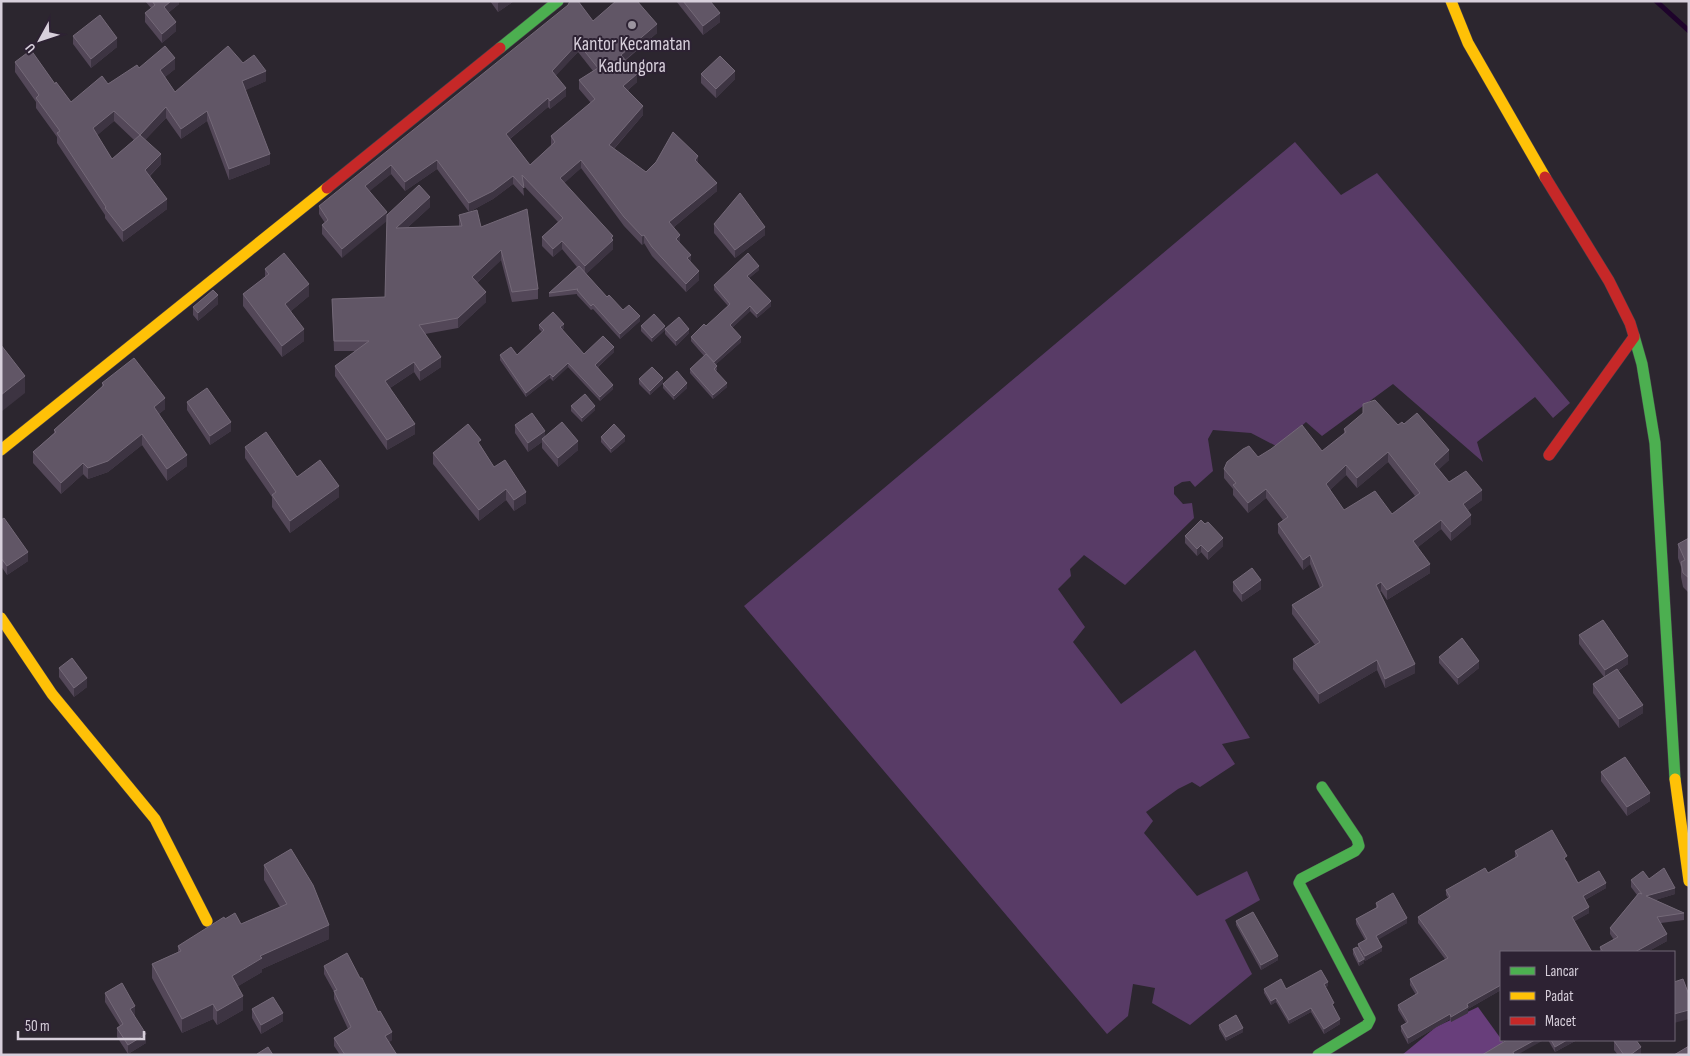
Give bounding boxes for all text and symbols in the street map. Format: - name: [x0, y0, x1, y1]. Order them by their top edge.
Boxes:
- north arrow: [15, 15, 65, 65]
- marker: Kantor Kecamatan Kadungora: [626, 19, 638, 31]
- place label: Kantor Kecamatan Kadungora: [573, 33, 691, 78]
- text: U: [22, 40, 39, 56]
- legend: [1500, 951, 1675, 1041]
- text: Lancar: [1545, 962, 1579, 981]
- text: Padat: [1545, 987, 1574, 1006]
- scale bar: [18, 1008, 144, 1040]
- text: Macet: [1545, 1012, 1577, 1031]
- text: 50 m: [25, 1017, 50, 1036]

